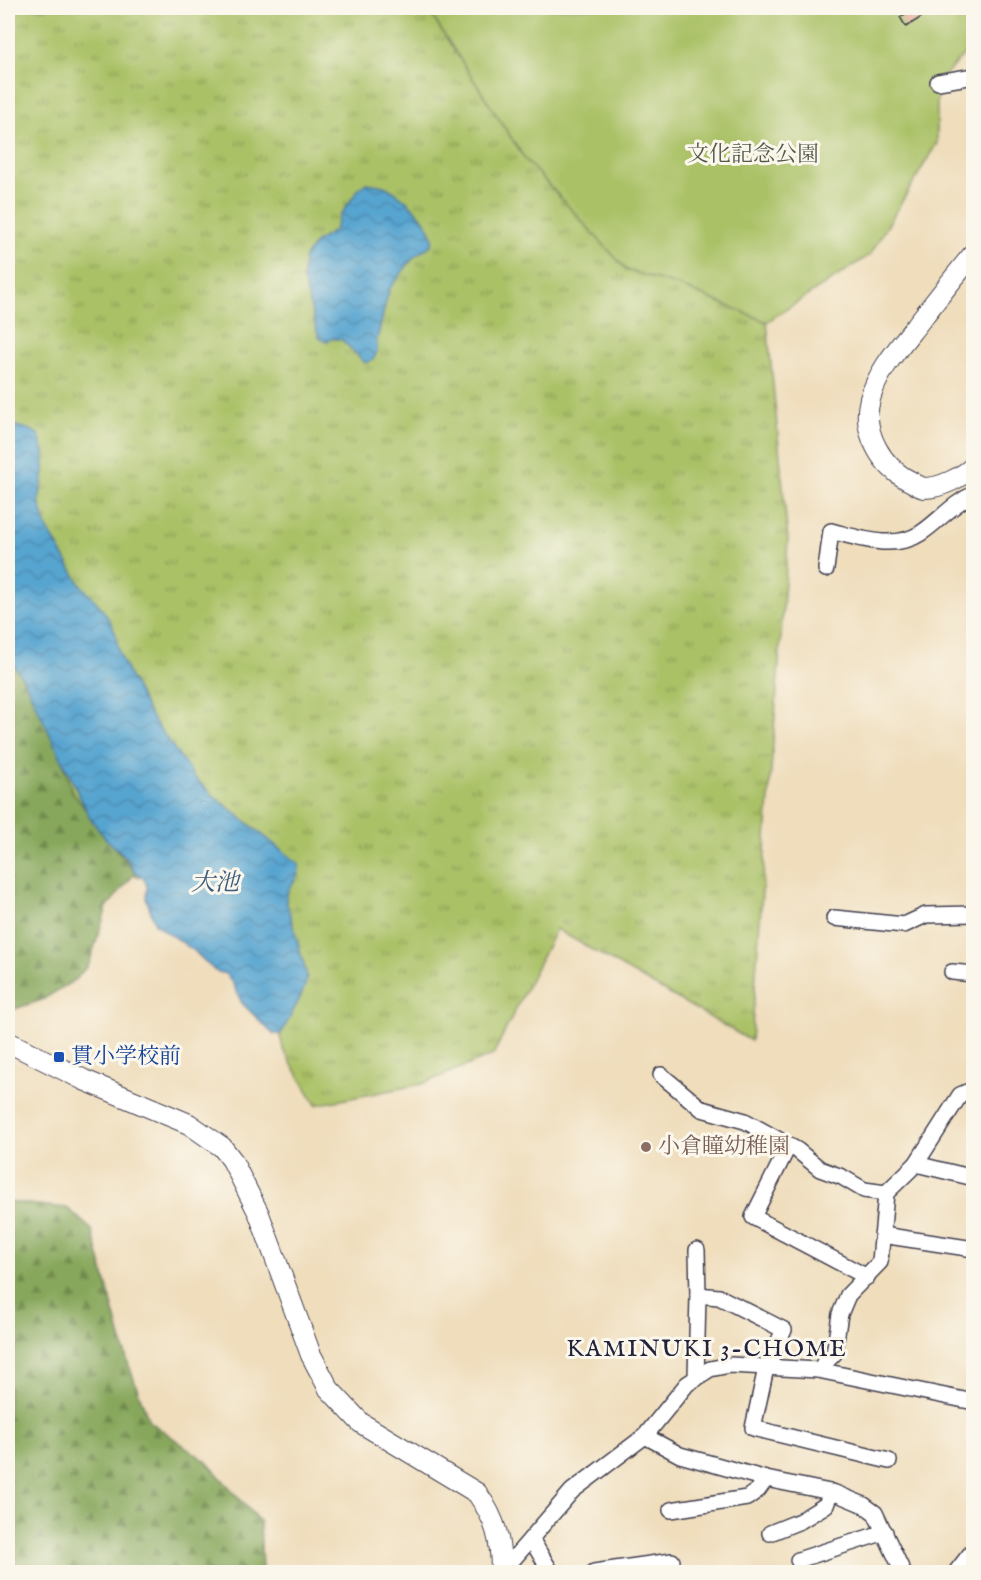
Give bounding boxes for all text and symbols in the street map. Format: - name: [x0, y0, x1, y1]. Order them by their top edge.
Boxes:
- park label: 文化記念公園: [687, 141, 819, 169]
- water label: 大池: [191, 868, 242, 899]
- place label: 貫小学校前: [71, 1043, 181, 1071]
- marker: 貫小学校前: [52, 1050, 66, 1064]
- place label: 小倉瞳幼稚園: [658, 1133, 790, 1161]
- marker: 小倉瞳幼稚園: [639, 1140, 653, 1154]
- district label: KAMINUKI 3-CHOME: [566, 1334, 848, 1365]

